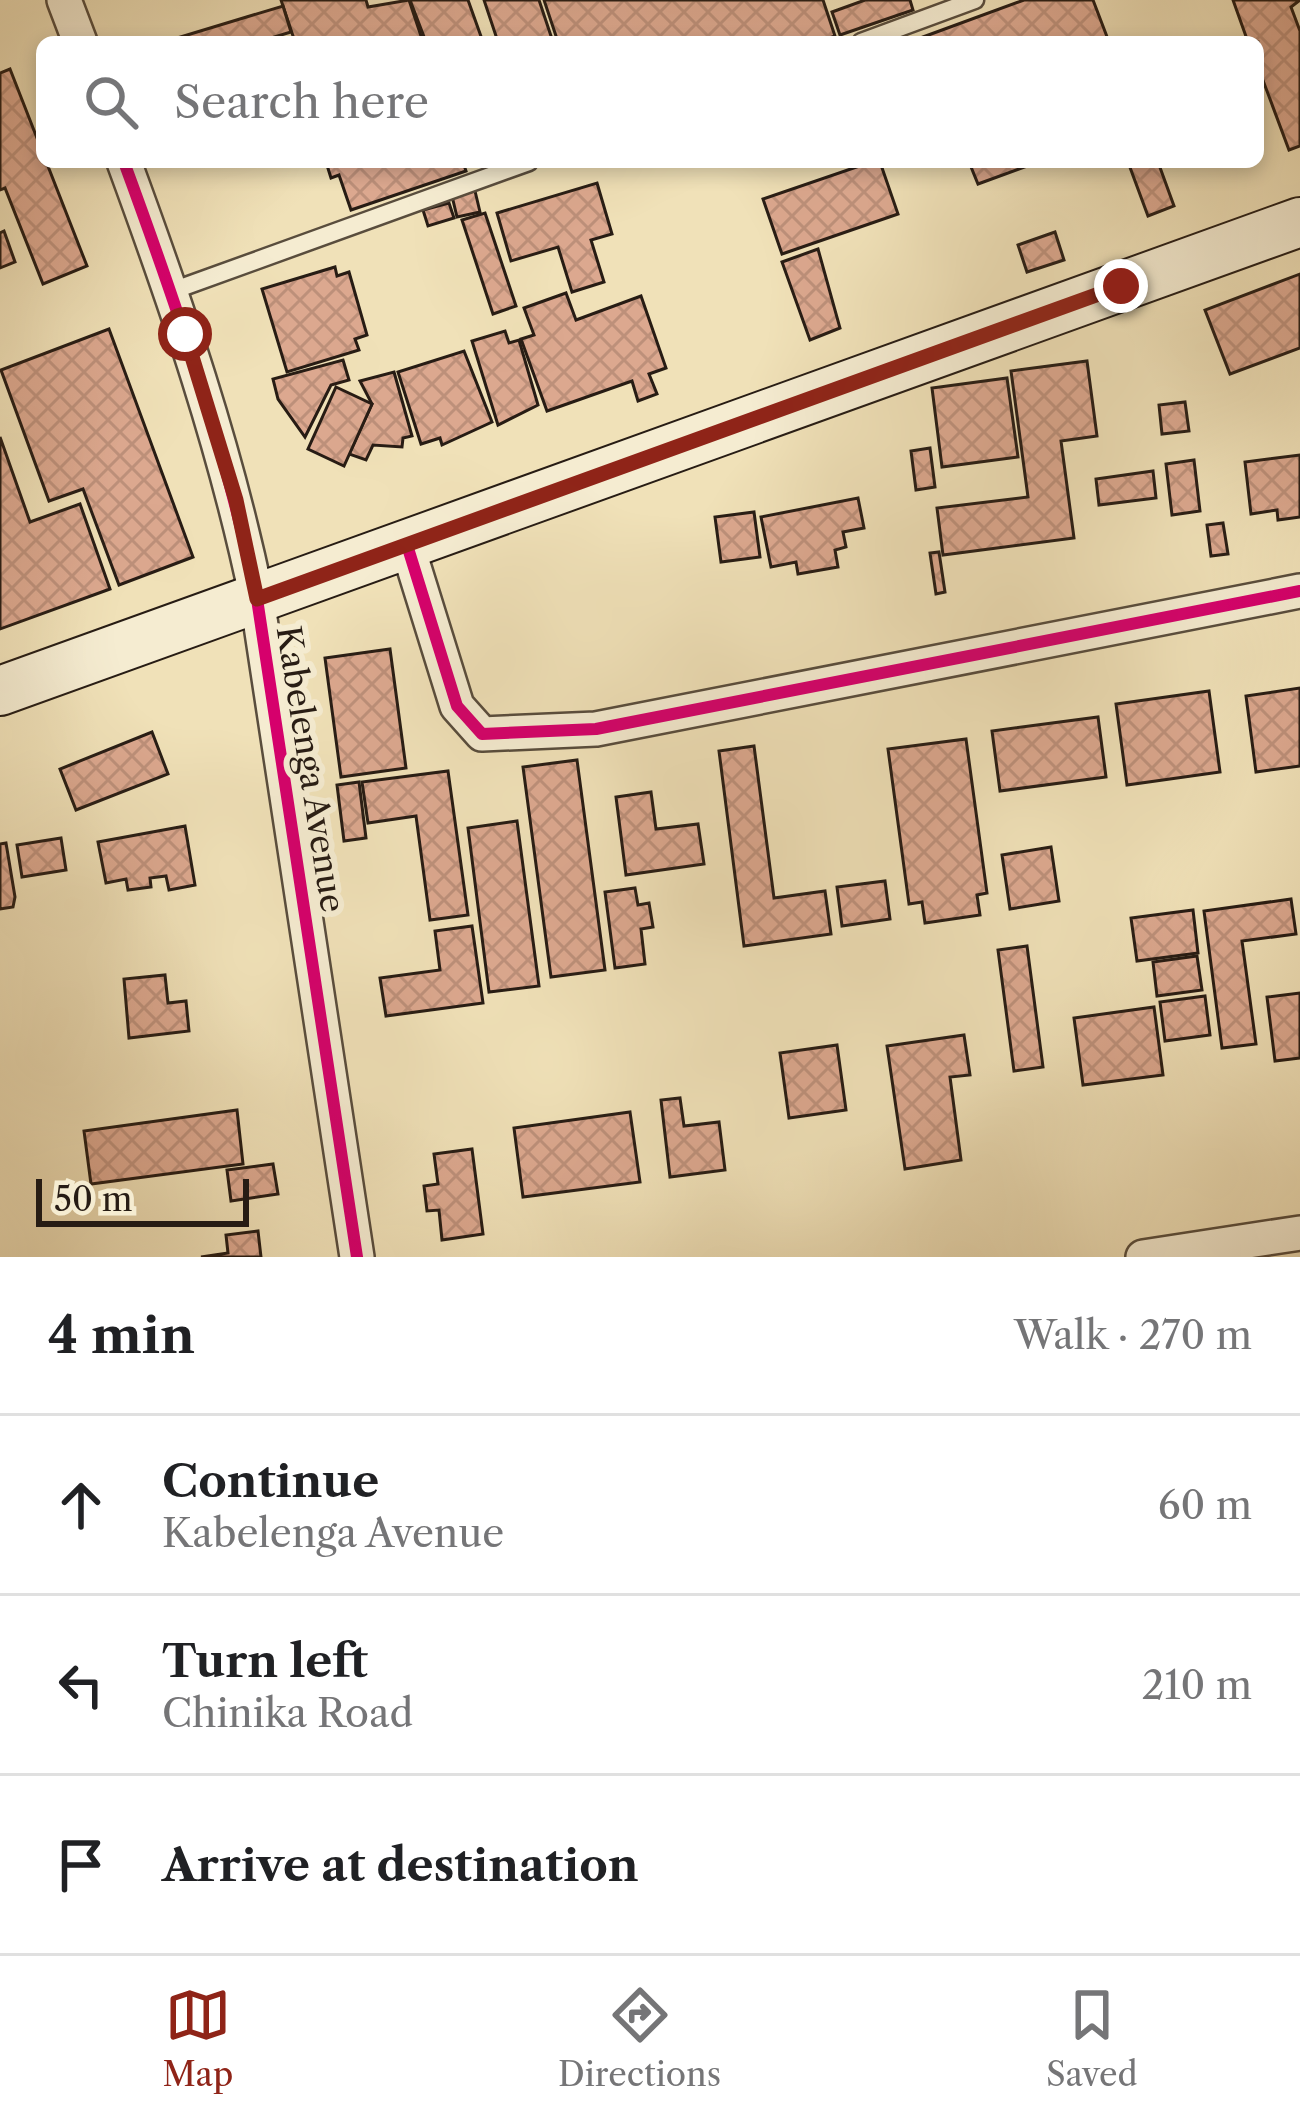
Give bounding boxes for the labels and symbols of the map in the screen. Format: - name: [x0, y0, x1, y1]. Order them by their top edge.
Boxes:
- route end: [1094, 259, 1148, 313]
- route start: [158, 307, 212, 361]
- street label: Kabelenga Avenue: [268, 623, 353, 915]
- scale bar: [36, 1173, 249, 1226]

